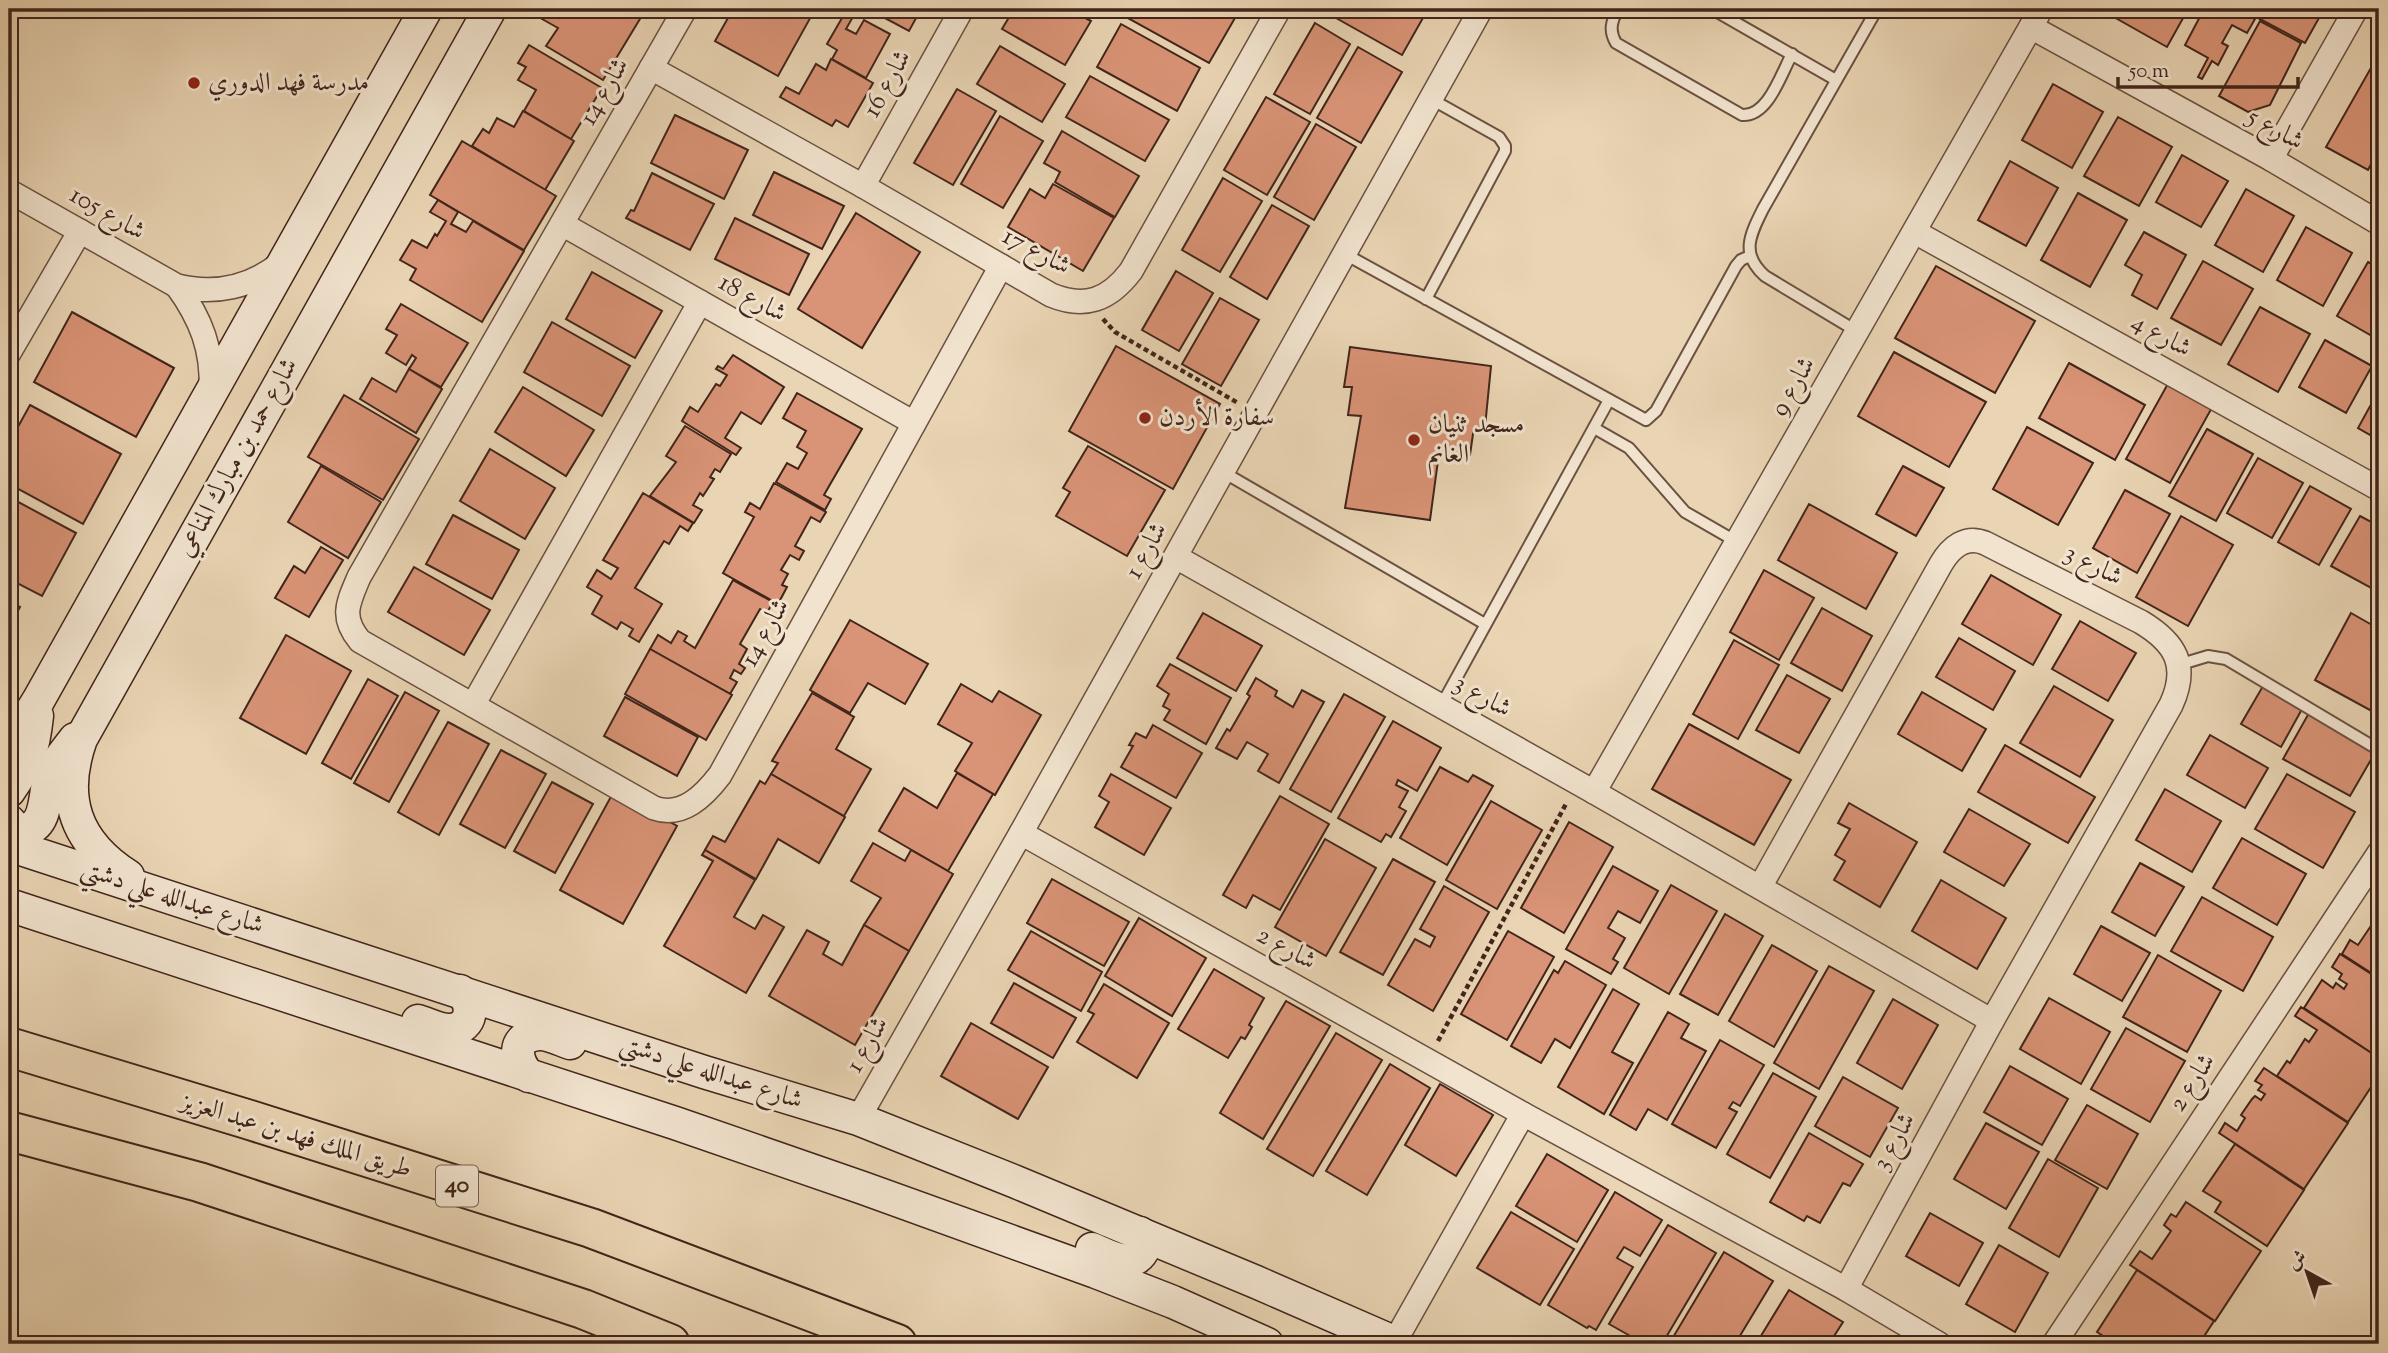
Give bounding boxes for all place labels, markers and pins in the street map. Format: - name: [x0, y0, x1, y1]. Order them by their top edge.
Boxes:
- place label: مدرسة فهد الدوري: [208, 65, 369, 102]
- marker: مدرسة فهد الدوري: [186, 75, 202, 91]
- place label: سفارة الأردن: [1159, 398, 1274, 437]
- place label: مسجد ثنيان الغانم: [1428, 407, 1524, 476]
- marker: سفارة الأردن: [1137, 410, 1153, 426]
- marker: مسجد ثنيان الغانم: [1406, 432, 1422, 448]

